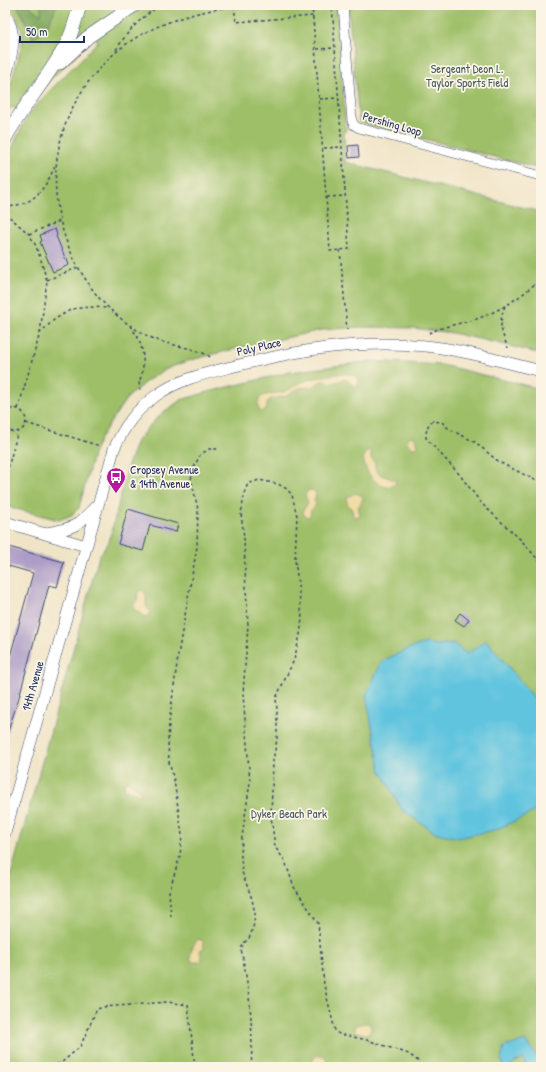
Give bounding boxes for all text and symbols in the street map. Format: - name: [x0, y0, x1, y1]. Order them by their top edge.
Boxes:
- scale bar: [20, 18, 84, 44]
- text: 50 m: [26, 23, 47, 40]
- park label: Sergeant Deon L. Taylor Sports Field: [426, 60, 508, 91]
- street label: Pershing Loop: [361, 107, 423, 140]
- street label: Poly Place: [235, 333, 283, 360]
- place label: Cropsey Avenue & 14th Avenue: [130, 461, 199, 492]
- bus stop icon: Cropsey Avenue & 14th Avenue: [105, 466, 127, 494]
- street label: 14th Avenue: [17, 659, 48, 713]
- park label: Dyker Beach Park: [251, 805, 327, 822]

